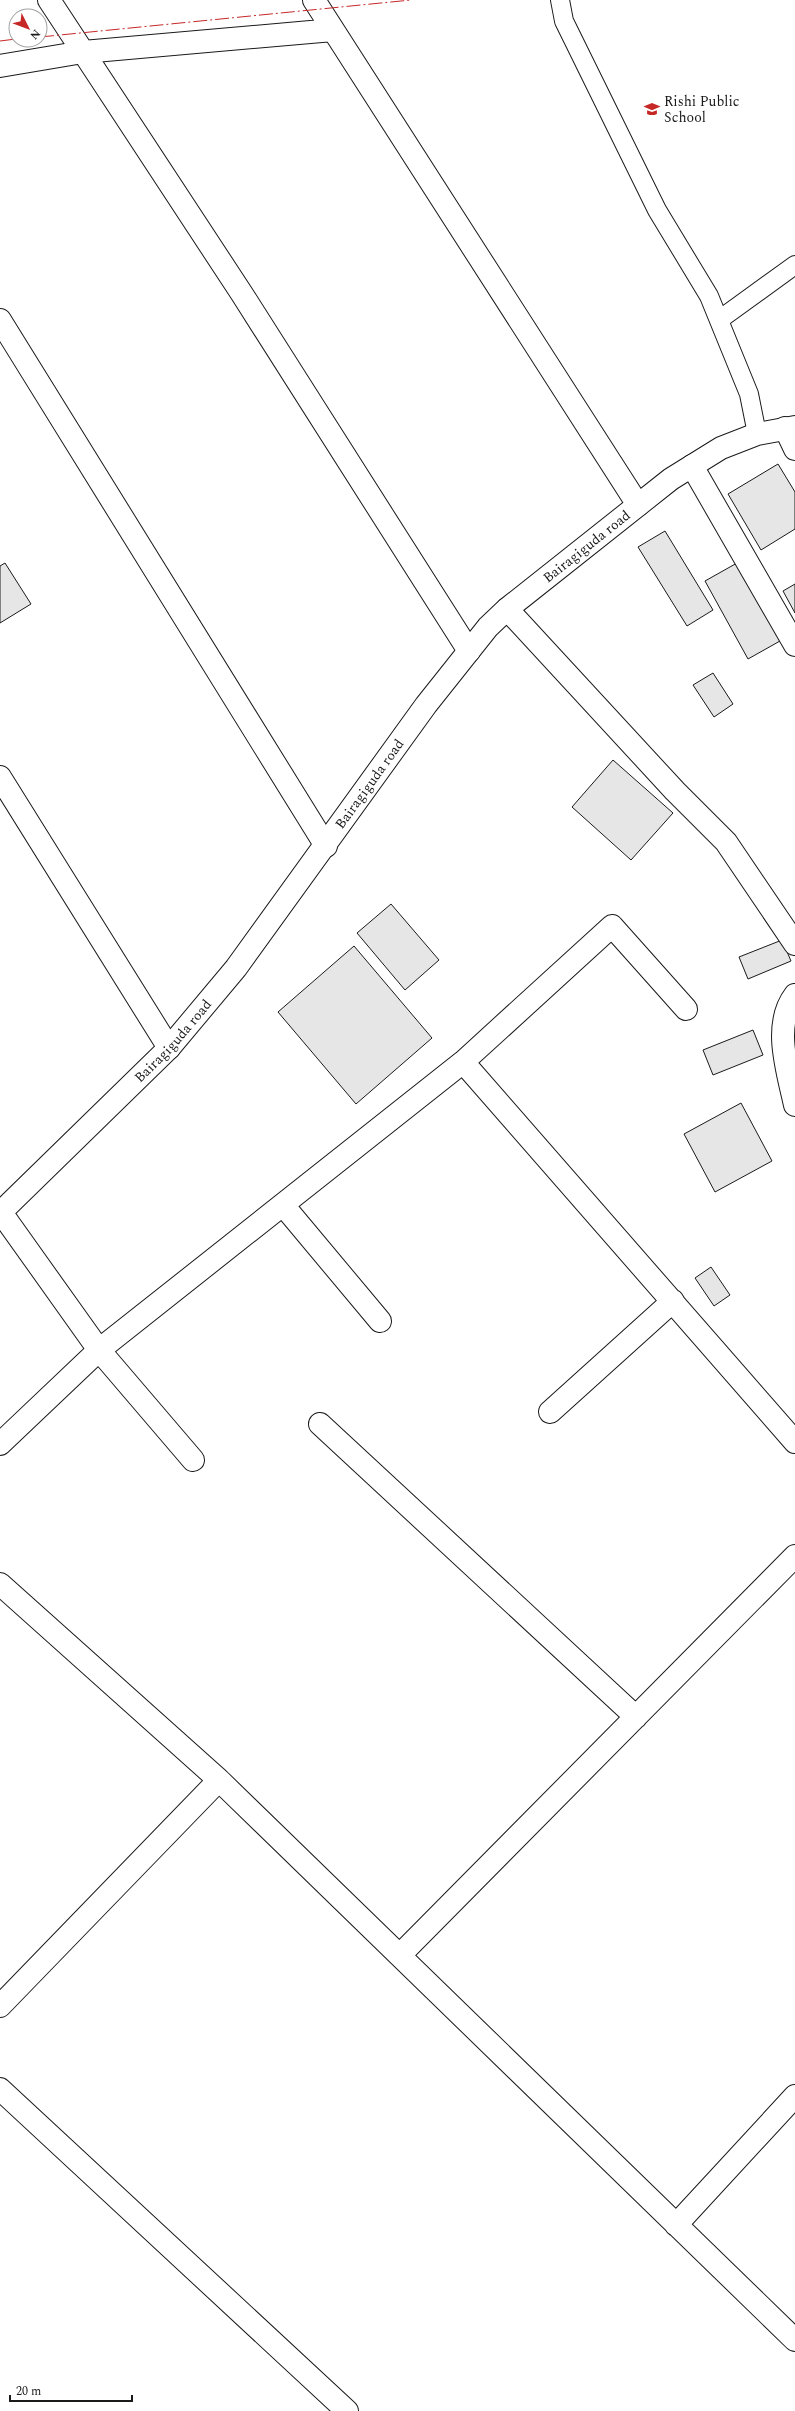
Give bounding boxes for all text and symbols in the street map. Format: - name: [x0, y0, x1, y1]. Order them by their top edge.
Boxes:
- north arrow: [8, 8, 48, 48]
- text: N: [26, 25, 44, 43]
- place label: Rishi Public School: [664, 91, 740, 128]
- school or university icon: Rishi Public School: [643, 100, 661, 118]
- street label: Bairagiguda road: [538, 505, 635, 587]
- street label: Bairagiguda road: [329, 734, 409, 833]
- street label: Bairagiguda road: [129, 994, 216, 1087]
- scale bar: [10, 2377, 132, 2403]
- text: 20 m: [16, 2382, 41, 2401]

